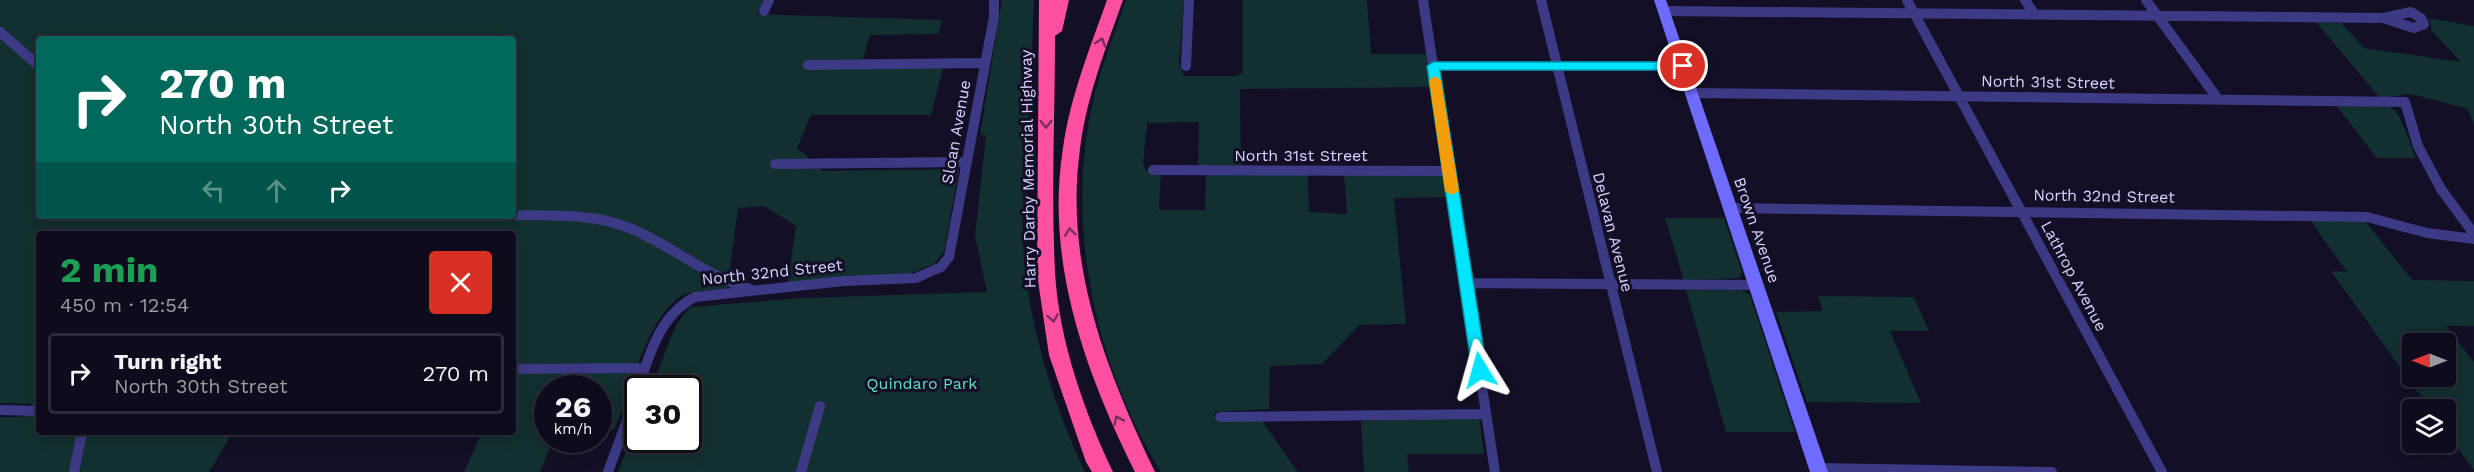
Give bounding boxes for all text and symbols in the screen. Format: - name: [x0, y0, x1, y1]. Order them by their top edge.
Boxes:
- one-way arrow: [1093, 37, 1106, 48]
- pin: [1657, 40, 1708, 91]
- street label: Harry Darby Memorial Highway: [1016, 49, 1040, 289]
- icon: arrive: [1666, 49, 1699, 82]
- text: 270 m: [159, 59, 286, 108]
- icon: right: [60, 60, 138, 138]
- street label: North 31st Street: [1981, 71, 2115, 93]
- street label: Sloan Avenue: [938, 79, 974, 185]
- text: North 30th Street: [159, 109, 393, 141]
- one-way arrow: [1040, 119, 1052, 128]
- street label: North 31st Street: [1234, 146, 1368, 165]
- street label: Delavan Avenue: [1589, 170, 1637, 294]
- icon: left: [197, 174, 230, 207]
- icon: ahead: [260, 174, 293, 207]
- icon: right: [323, 174, 356, 207]
- street label: Brown Avenue: [1730, 175, 1784, 285]
- street label: North 32nd Street: [2033, 185, 2175, 207]
- street label: Lathrop Avenue: [2037, 218, 2111, 334]
- one-way arrow: [1064, 228, 1077, 237]
- text: 2 min: [60, 249, 158, 291]
- button: close: [429, 251, 492, 314]
- street label: North 32nd Street: [701, 255, 844, 289]
- text: 450 m · 12:54: [60, 293, 189, 317]
- one-way arrow: [1046, 313, 1059, 323]
- north arrow: [2402, 333, 2456, 387]
- map controls: [2402, 333, 2456, 453]
- position arrow: [1448, 338, 1512, 402]
- text: Turn right: [114, 349, 221, 374]
- icon: right: [63, 357, 96, 390]
- text: 270 m: [423, 361, 489, 386]
- text: North 30th Street: [114, 374, 288, 398]
- park label: Quindaro Park: [867, 374, 977, 393]
- speed limit sign: 30: [624, 375, 702, 453]
- text: 26: [555, 389, 591, 424]
- button: layers: [2402, 399, 2456, 453]
- one-way arrow: [1114, 415, 1126, 426]
- text: km/h: [554, 420, 592, 438]

